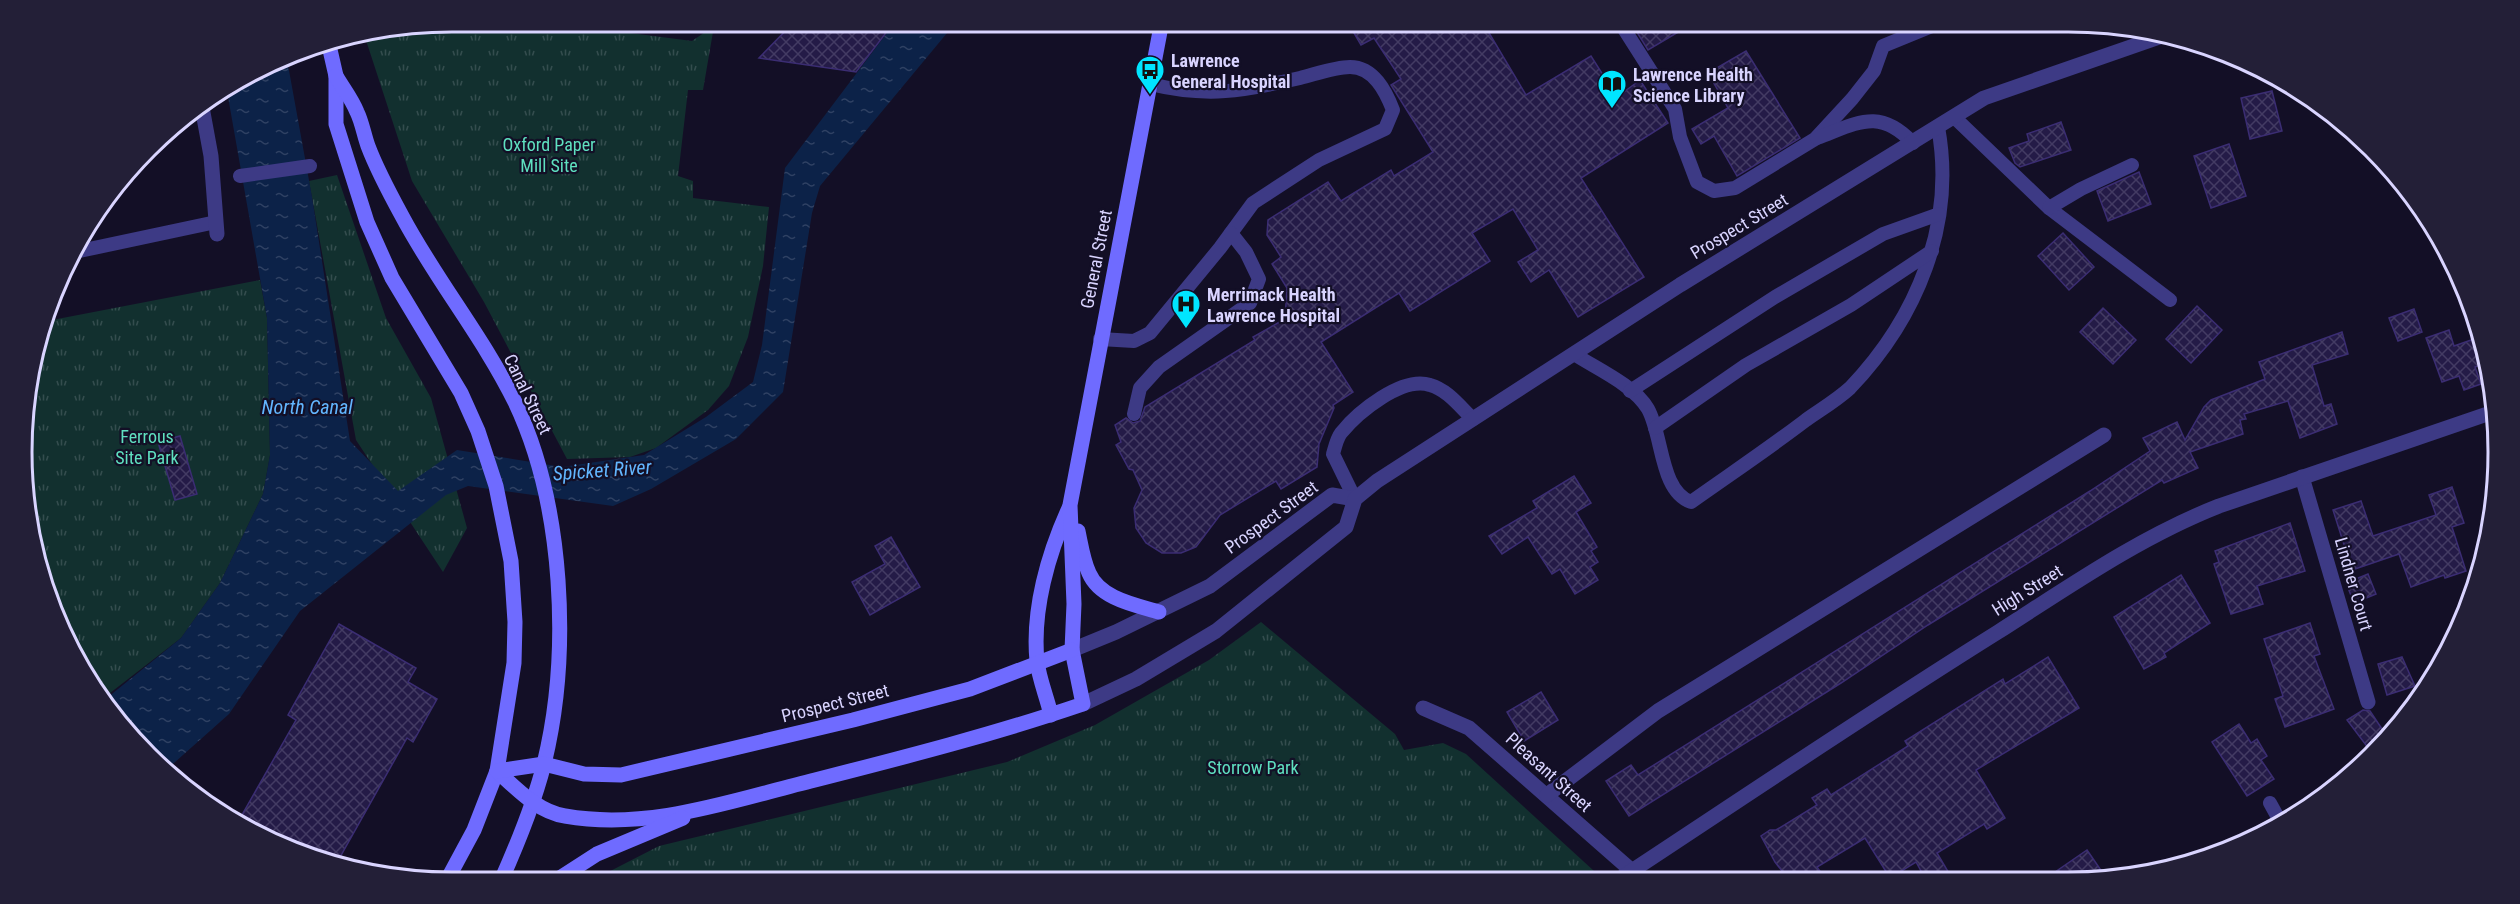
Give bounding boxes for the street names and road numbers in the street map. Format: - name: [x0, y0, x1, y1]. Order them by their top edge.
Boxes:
- street label: Prospect Street: [1687, 189, 1791, 263]
- street label: General Street: [1076, 208, 1116, 310]
- street label: Canal Street: [500, 350, 556, 438]
- street label: Prospect Street: [1220, 476, 1322, 558]
- street label: Lindner Court: [2331, 535, 2377, 633]
- street label: High Street: [1988, 560, 2066, 620]
- street label: Prospect Street: [779, 680, 891, 726]
- street label: Pleasant Street: [1502, 728, 1596, 816]

